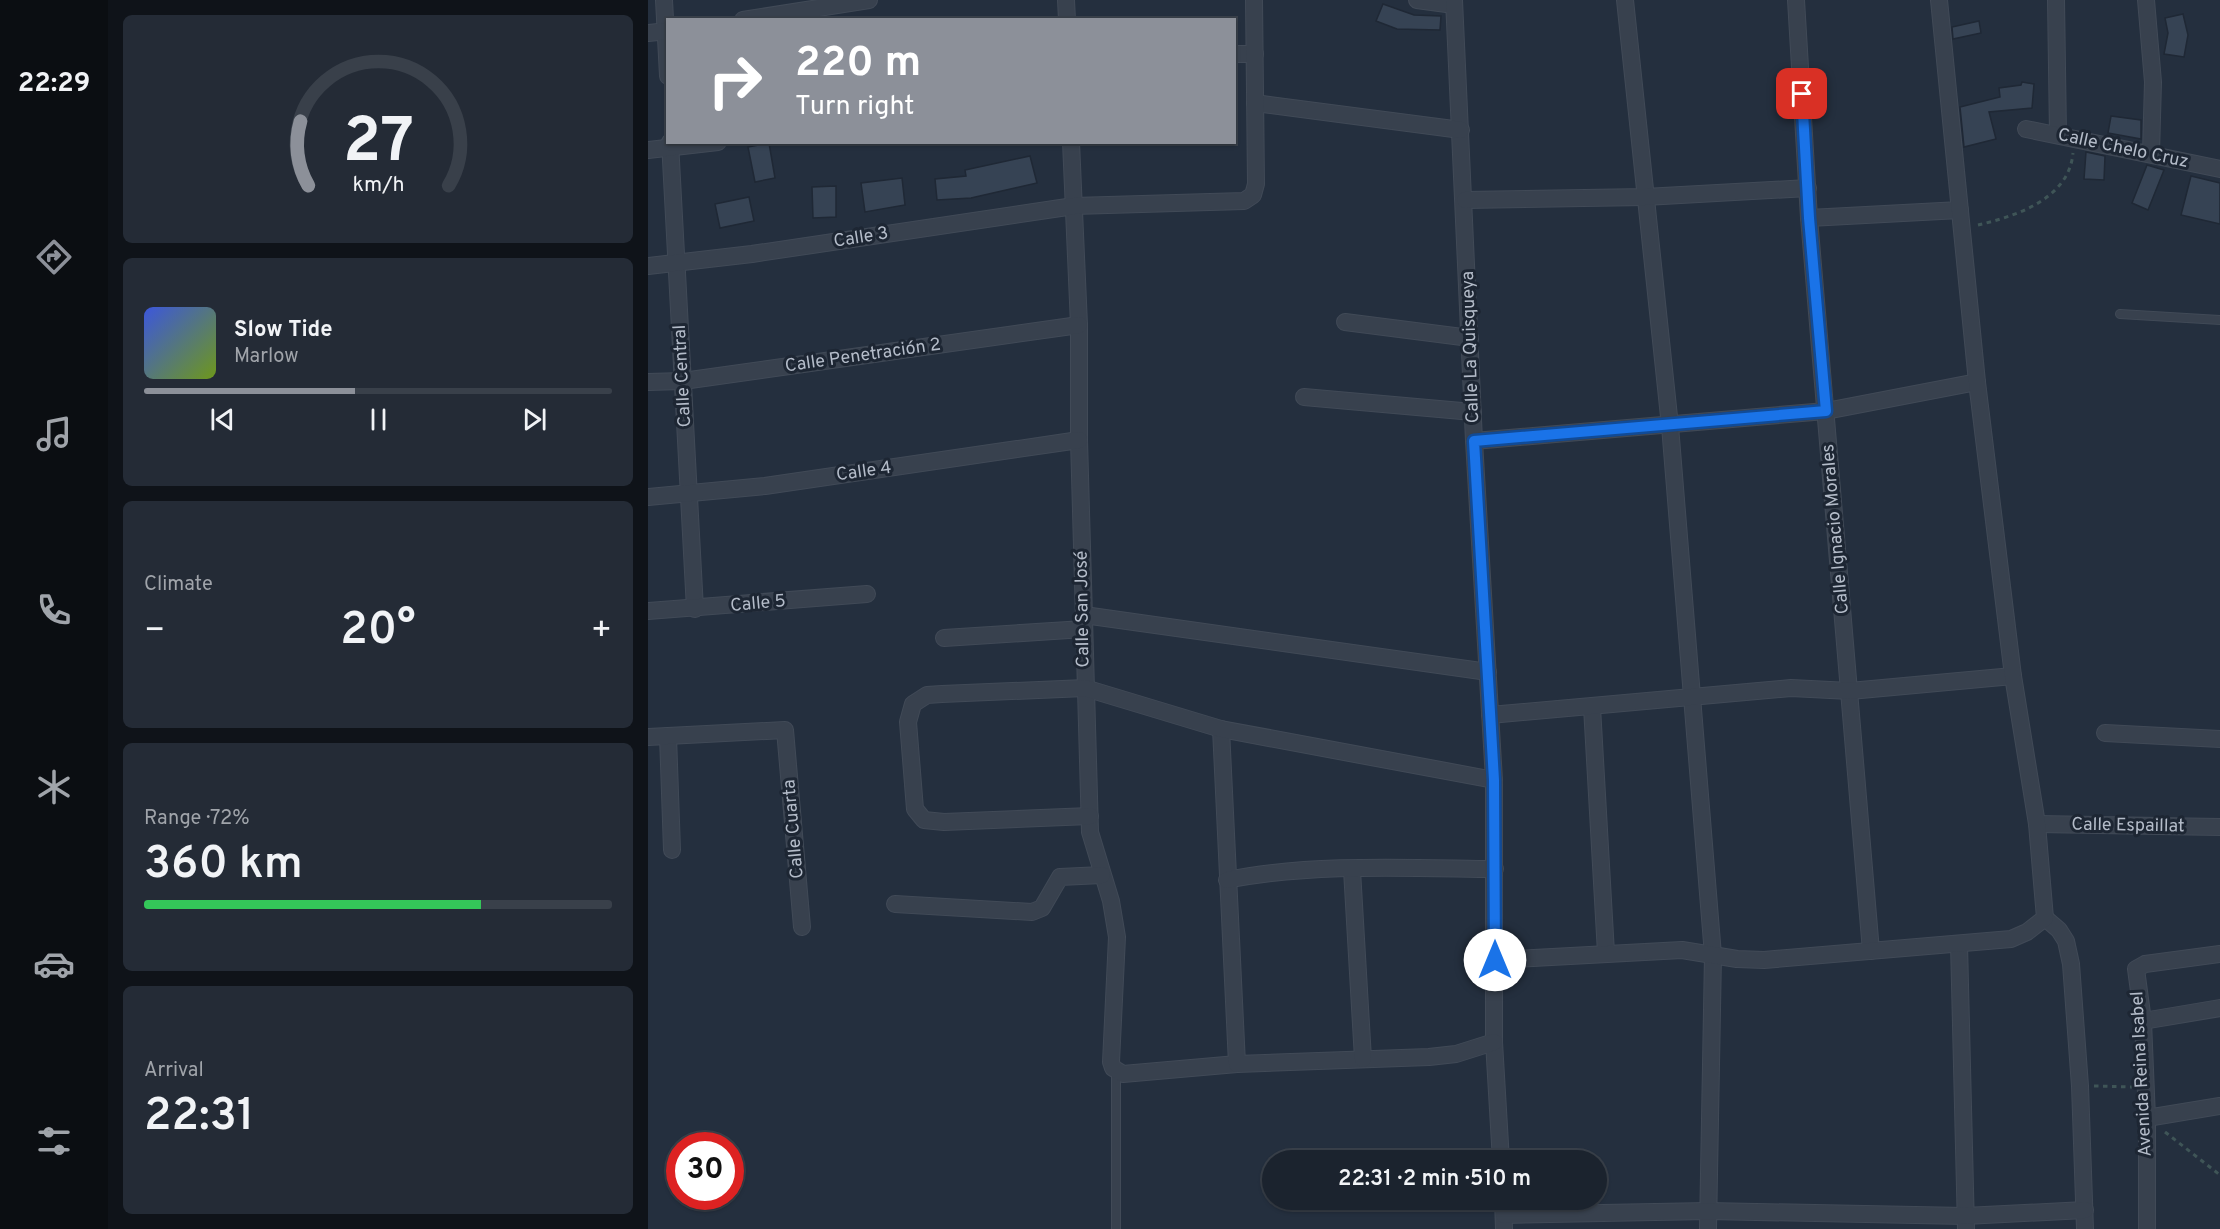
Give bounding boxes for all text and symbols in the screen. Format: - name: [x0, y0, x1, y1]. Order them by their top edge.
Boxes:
- text: 220 m: [795, 38, 921, 91]
- icon: right: [696, 42, 774, 120]
- text: 22:29: [18, 67, 90, 101]
- pin: [1776, 68, 1827, 119]
- icon: arrive: [1785, 77, 1818, 110]
- text: Turn right: [795, 90, 914, 124]
- text: 27: [342, 105, 414, 184]
- street label: Calle Chelo Cruz: [2056, 124, 2190, 174]
- text: km/h: [352, 172, 404, 199]
- street label: Calle 3: [832, 222, 890, 254]
- icon: directions: [33, 236, 75, 278]
- street label: Calle La Quisqueya: [1457, 270, 1485, 424]
- text: Slow Tide: [234, 317, 333, 344]
- street label: Calle Central: [669, 324, 697, 428]
- street label: Calle Penetración 2: [784, 334, 942, 378]
- text: Marlow: [234, 344, 298, 370]
- icon: previous: [206, 403, 239, 436]
- icon: pause: [362, 403, 395, 436]
- icon: next: [518, 403, 551, 436]
- icon: music: [33, 413, 75, 455]
- street label: Calle Ignacio Morales: [1817, 443, 1855, 615]
- street label: Calle 4: [835, 457, 893, 487]
- street label: Calle San José: [1070, 550, 1096, 668]
- text: Climate: [144, 572, 213, 598]
- icon: phone: [33, 589, 75, 631]
- street label: Calle 5: [729, 590, 787, 618]
- text: 20°: [340, 603, 416, 660]
- text: −: [144, 611, 165, 653]
- text: +: [591, 611, 612, 653]
- icon: climate: [33, 766, 75, 808]
- street label: Calle Cuarta: [778, 778, 810, 880]
- text: Range · 72%: [144, 806, 250, 832]
- street label: Calle Espaillat: [2071, 814, 2185, 838]
- text: 360 km: [144, 837, 303, 894]
- position arrow: [1463, 928, 1527, 992]
- icon: car: [33, 943, 75, 985]
- street label: Avenida Reina Isabel: [2126, 991, 2158, 1157]
- text: Arrival: [144, 1058, 204, 1084]
- text: 22:31: [144, 1089, 254, 1146]
- icon: filters: [33, 1120, 75, 1162]
- speed limit sign: 30: [666, 1132, 744, 1210]
- text: 22:31 · 2 min · 510 m: [1338, 1166, 1531, 1193]

